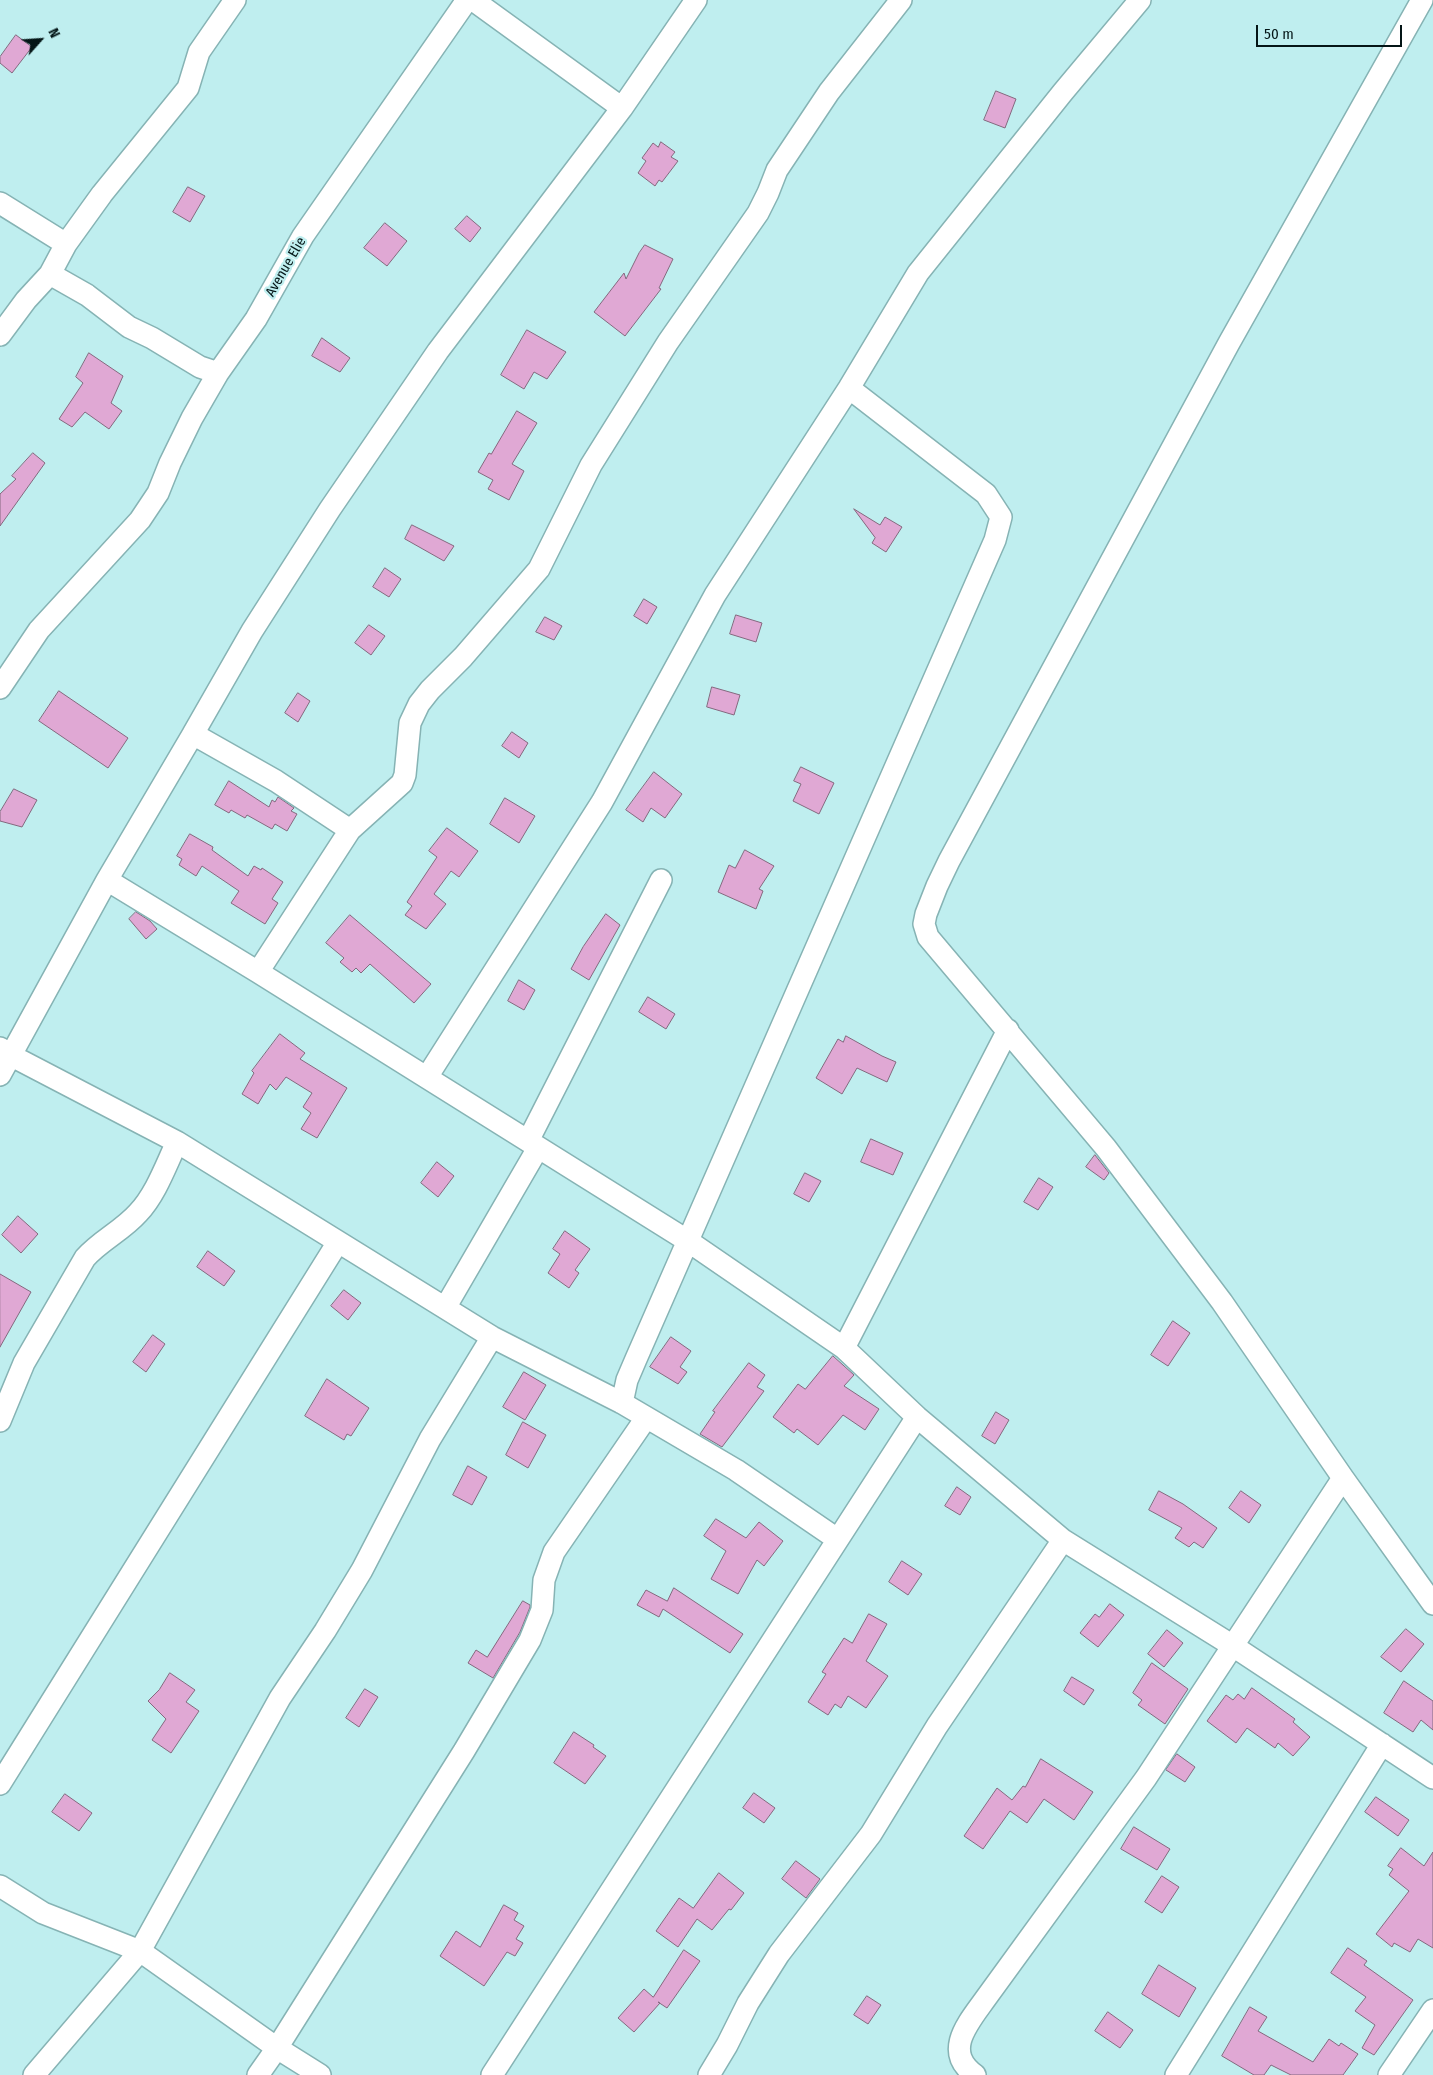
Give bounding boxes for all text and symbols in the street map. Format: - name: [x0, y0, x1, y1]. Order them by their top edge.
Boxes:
- north arrow: [15, 15, 65, 65]
- scale bar: [1258, 15, 1404, 47]
- text: 50 m: [1264, 25, 1294, 43]
- text: N: [44, 26, 63, 41]
- street label: Avenue Elie: [262, 234, 310, 300]

